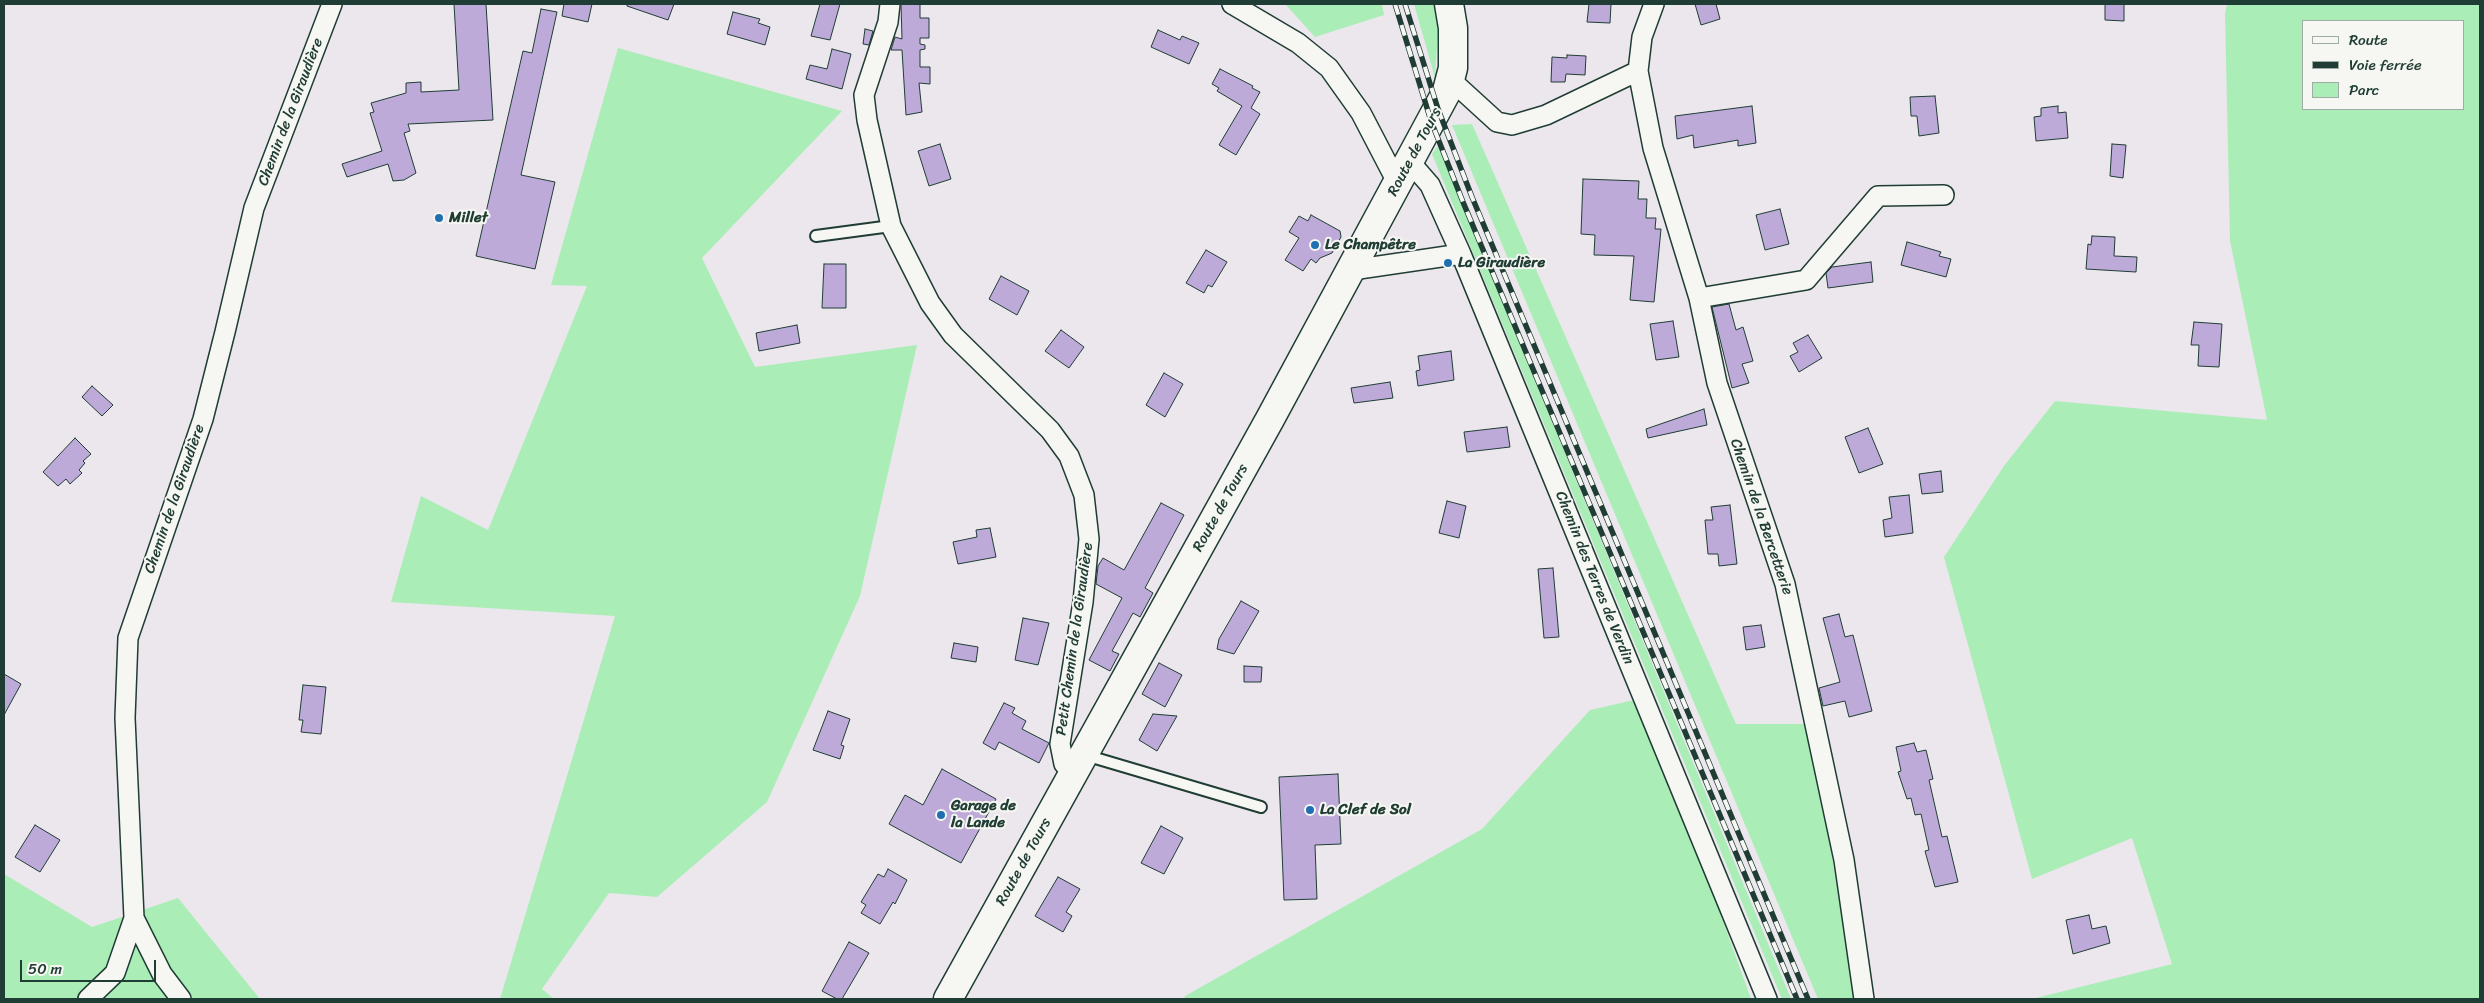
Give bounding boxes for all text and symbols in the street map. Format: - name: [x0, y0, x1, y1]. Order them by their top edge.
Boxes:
- legend: [2302, 20, 2464, 110]
- text: Route: [2349, 27, 2388, 53]
- street label: Chemin de la Giraudière: [255, 36, 327, 188]
- text: Voie ferrée: [2349, 52, 2422, 78]
- text: Parc: [2349, 77, 2379, 103]
- street label: Route de Tours: [1384, 105, 1446, 199]
- place label: Millet: [449, 209, 488, 227]
- marker: Millet: [433, 212, 445, 224]
- place label: Le Champêtre: [1325, 236, 1416, 254]
- marker: Le Champêtre: [1309, 239, 1321, 251]
- place label: La Giraudière: [1458, 254, 1545, 272]
- marker: La Giraudière: [1442, 257, 1454, 269]
- street label: Chemin de la Giraudière: [141, 422, 209, 576]
- street label: Chemin de la Bercetterie: [1726, 437, 1796, 597]
- street label: Route de Tours: [1189, 461, 1253, 555]
- street label: Chemin des Terres de Verdin: [1551, 489, 1637, 667]
- street label: Petit Chemin de la Giraudière: [1053, 541, 1097, 737]
- place label: Garage de la Lande: [951, 797, 1016, 832]
- place label: La Clef de Sol: [1320, 801, 1411, 819]
- marker: La Clef de Sol: [1304, 804, 1316, 816]
- marker: Garage de la Lande: [935, 809, 947, 821]
- street label: Route de Tours: [992, 815, 1056, 909]
- scale bar: [22, 950, 159, 982]
- text: 50 m: [28, 956, 62, 982]

